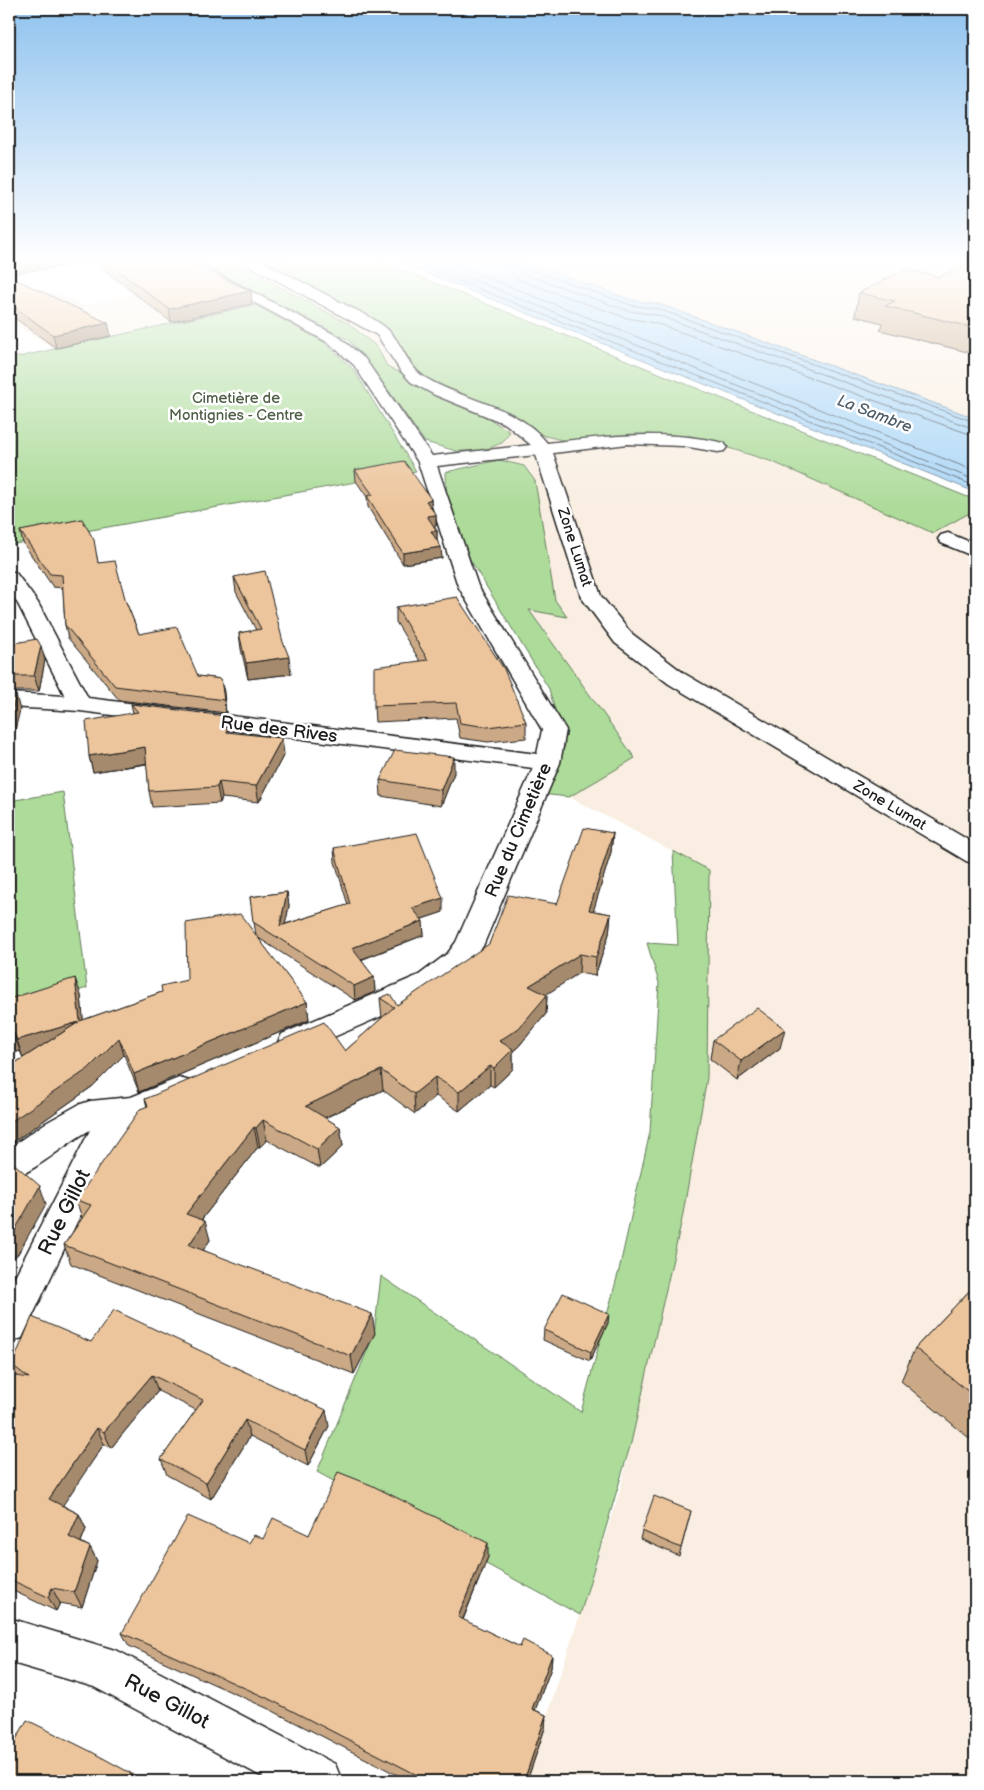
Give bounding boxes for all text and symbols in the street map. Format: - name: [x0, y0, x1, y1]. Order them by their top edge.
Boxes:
- park label: Cimetière de Montignies - Centre: [169, 389, 303, 425]
- water label: La Sambre: [835, 392, 914, 437]
- street label: Zone Lumat: [553, 504, 596, 589]
- street label: Rue des Rives: [219, 712, 339, 747]
- street label: Rue du Cimetière: [481, 760, 556, 900]
- street label: Zone Lumat: [849, 776, 930, 835]
- street label: Rue Gillot: [33, 1165, 96, 1259]
- street label: Rue Gillot: [120, 1669, 214, 1735]

